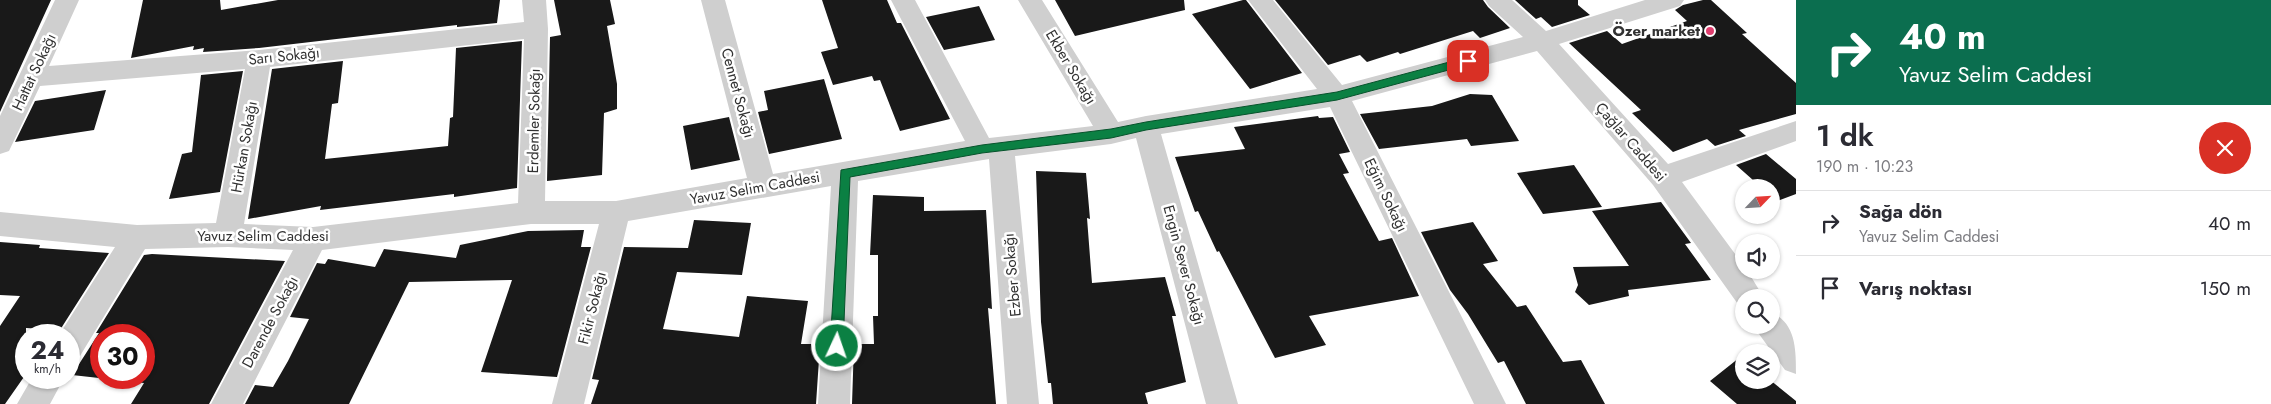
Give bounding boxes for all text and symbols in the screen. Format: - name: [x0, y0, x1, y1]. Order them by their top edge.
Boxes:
- text: 40 m: [1899, 12, 1986, 62]
- place label: Özer market: [1612, 20, 1700, 42]
- icon: right: [1816, 20, 1881, 85]
- marker: Özer market: [1704, 25, 1716, 37]
- street label: Ekber Sokağı: [1040, 26, 1102, 108]
- street label: Hattat Sokağı: [6, 30, 62, 114]
- pin: [1447, 40, 1489, 82]
- street label: Sarı Sokağı: [247, 41, 321, 71]
- street label: Cennet Sokağı: [715, 46, 761, 140]
- icon: arrive: [1454, 47, 1482, 75]
- text: Yavuz Selim Caddesi: [1899, 58, 2092, 90]
- street label: Erdemler Sokağı: [522, 68, 546, 174]
- street label: Çağlar Caddesi: [1590, 98, 1672, 186]
- street label: Hürkan Sokağı: [225, 99, 263, 195]
- text: 1 dk: [1816, 114, 1874, 157]
- button: close: [2199, 122, 2251, 174]
- street label: Eğim Sokağı: [1359, 154, 1413, 236]
- text: 190 m · 10:23: [1816, 155, 1913, 178]
- street label: Yavuz Selim Caddesi: [688, 166, 822, 210]
- north arrow: [1735, 179, 1780, 224]
- map controls: [1735, 179, 1780, 389]
- text: Sağa dön: [1859, 198, 1943, 225]
- street label: Engin Sever Sokağı: [1157, 203, 1211, 327]
- icon: right: [1816, 209, 1844, 237]
- text: 40 m: [2208, 210, 2251, 237]
- street label: Yavuz Selim Caddesi: [197, 225, 329, 247]
- text: Yavuz Selim Caddesi: [1859, 225, 1999, 248]
- street label: Ezber Sokağı: [997, 232, 1027, 318]
- button: sound: [1735, 234, 1780, 279]
- street label: Fikir Sokağı: [572, 269, 612, 347]
- street label: Darende Sokağı: [236, 272, 304, 372]
- icon: arrive: [1816, 274, 1844, 302]
- text: Varış noktası: [1859, 275, 1972, 302]
- text: 150 m: [2200, 275, 2251, 302]
- button: search: [1735, 289, 1780, 334]
- position arrow: [810, 319, 862, 371]
- speed limit sign: 30: [90, 324, 155, 389]
- text: 24: [31, 332, 64, 368]
- button: layers: [1735, 344, 1780, 389]
- text: km/h: [34, 360, 61, 378]

